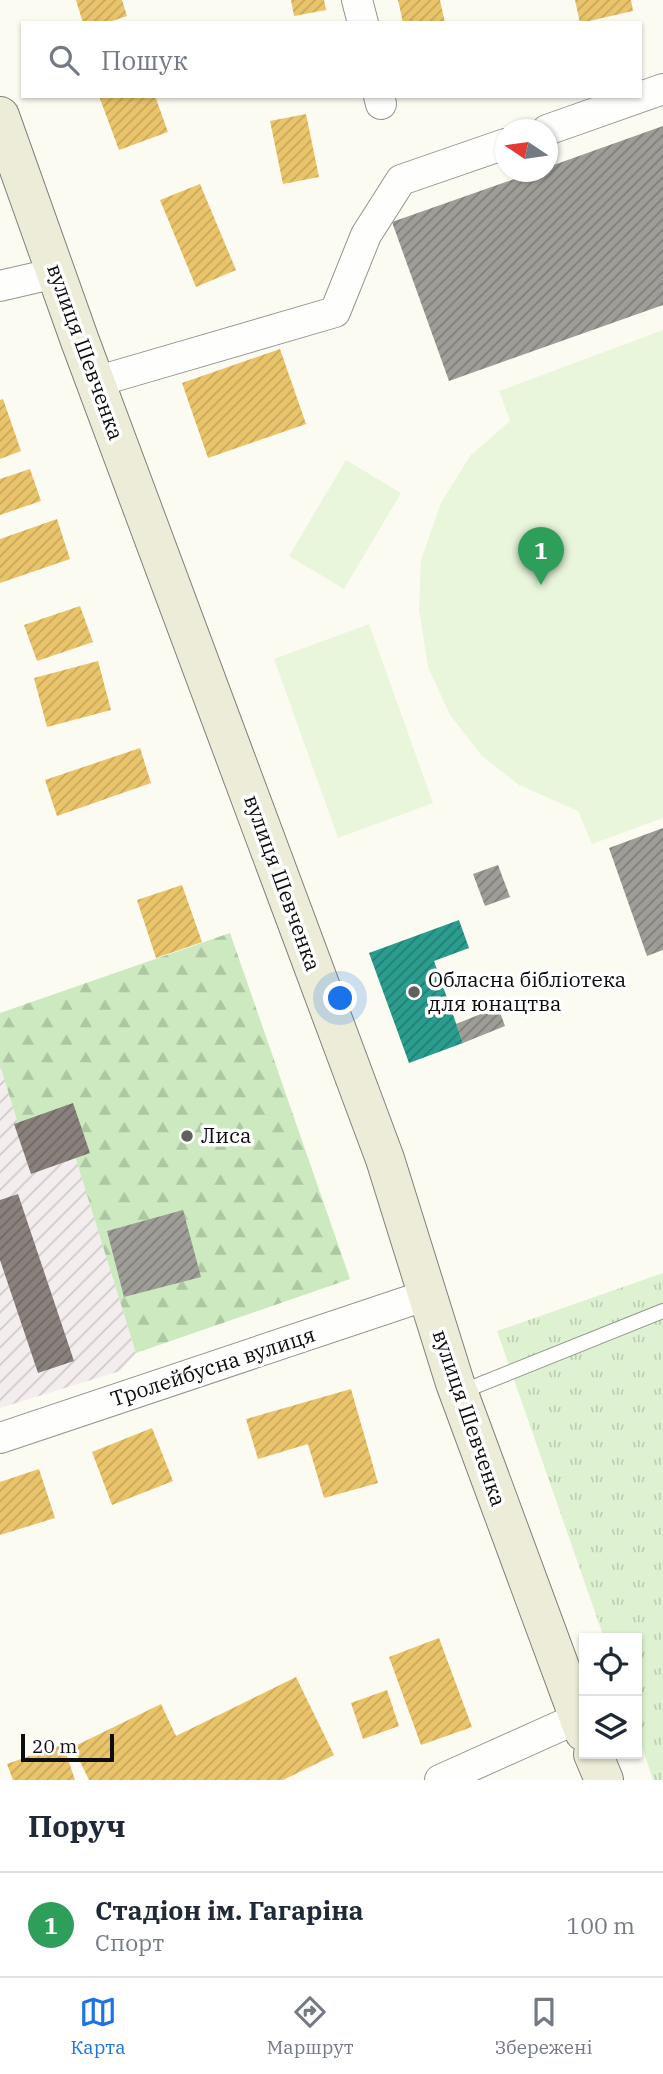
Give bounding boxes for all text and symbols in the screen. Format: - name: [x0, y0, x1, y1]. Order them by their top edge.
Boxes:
- search box: [21, 21, 642, 98]
- icon: search: [45, 41, 83, 79]
- text: Пошук: [101, 43, 188, 77]
- north arrow: [495, 119, 558, 182]
- street label: вулиця Шевченка: [41, 260, 131, 444]
- pin: 1: [518, 527, 564, 585]
- street label: вулиця Шевченка: [238, 791, 328, 975]
- place label: Обласна бібліотека для юнацтва: [428, 965, 626, 1017]
- your location: [323, 981, 357, 1015]
- marker: Обласна бібліотека для юнацтва: [406, 984, 422, 1000]
- place label: Лиса: [201, 1121, 251, 1149]
- marker: Лиса: [179, 1128, 195, 1144]
- street label: Тролейбусна вулиця: [107, 1320, 319, 1412]
- street label: вулиця Шевченка: [427, 1325, 513, 1510]
- map controls: [579, 1633, 642, 1759]
- button: locate: [579, 1633, 642, 1696]
- button: layers: [579, 1696, 642, 1759]
- scale bar: [21, 1731, 114, 1763]
- text: 20 m: [32, 1734, 77, 1758]
- text: Поруч: [28, 1806, 125, 1845]
- text: Стадіон ім. Гагаріна: [95, 1893, 364, 1927]
- text: 1: [44, 1910, 58, 1940]
- text: 100 m: [566, 1910, 635, 1940]
- text: Спорт: [95, 1927, 164, 1957]
- tab: Карта: [71, 1993, 126, 2059]
- tab: Маршрут: [267, 1993, 354, 2059]
- tab: Збережені: [495, 1993, 592, 2059]

